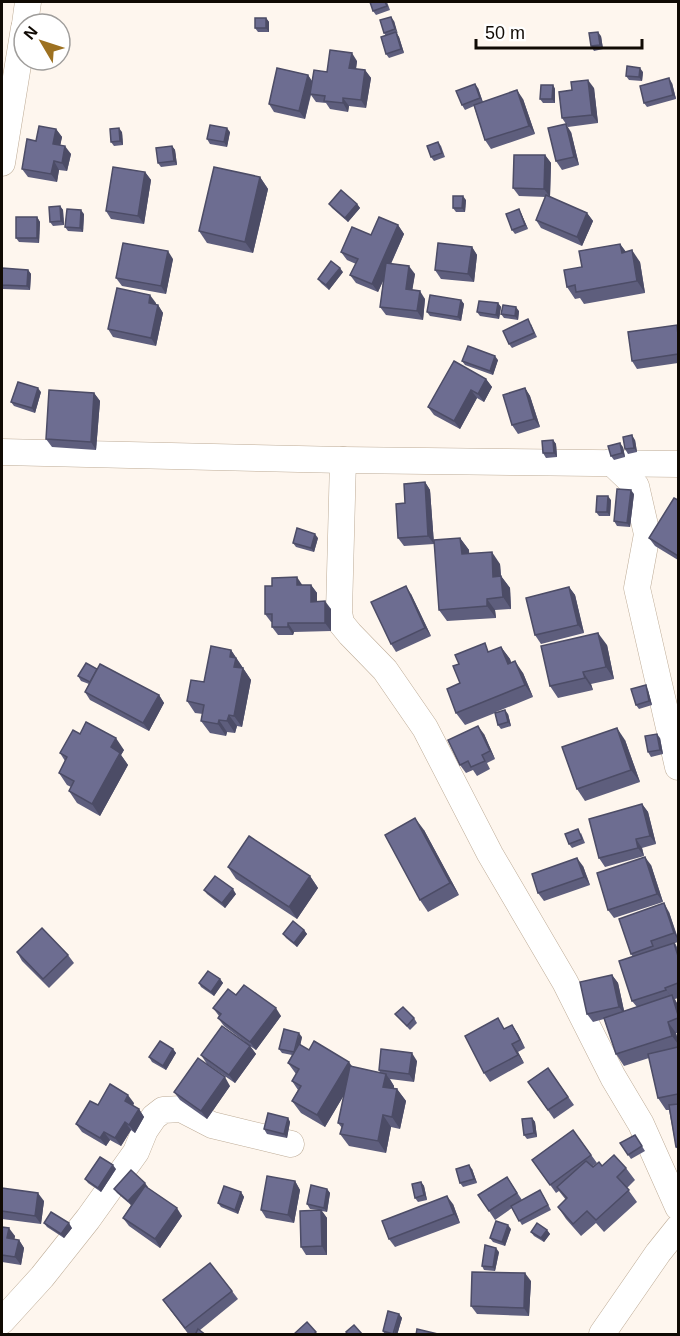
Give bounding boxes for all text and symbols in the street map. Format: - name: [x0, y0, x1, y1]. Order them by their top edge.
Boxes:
- north arrow: [12, 12, 72, 72]
- scale bar: [476, 12, 642, 50]
- text: N: [20, 23, 41, 43]
- text: 50 m: [485, 23, 525, 43]

